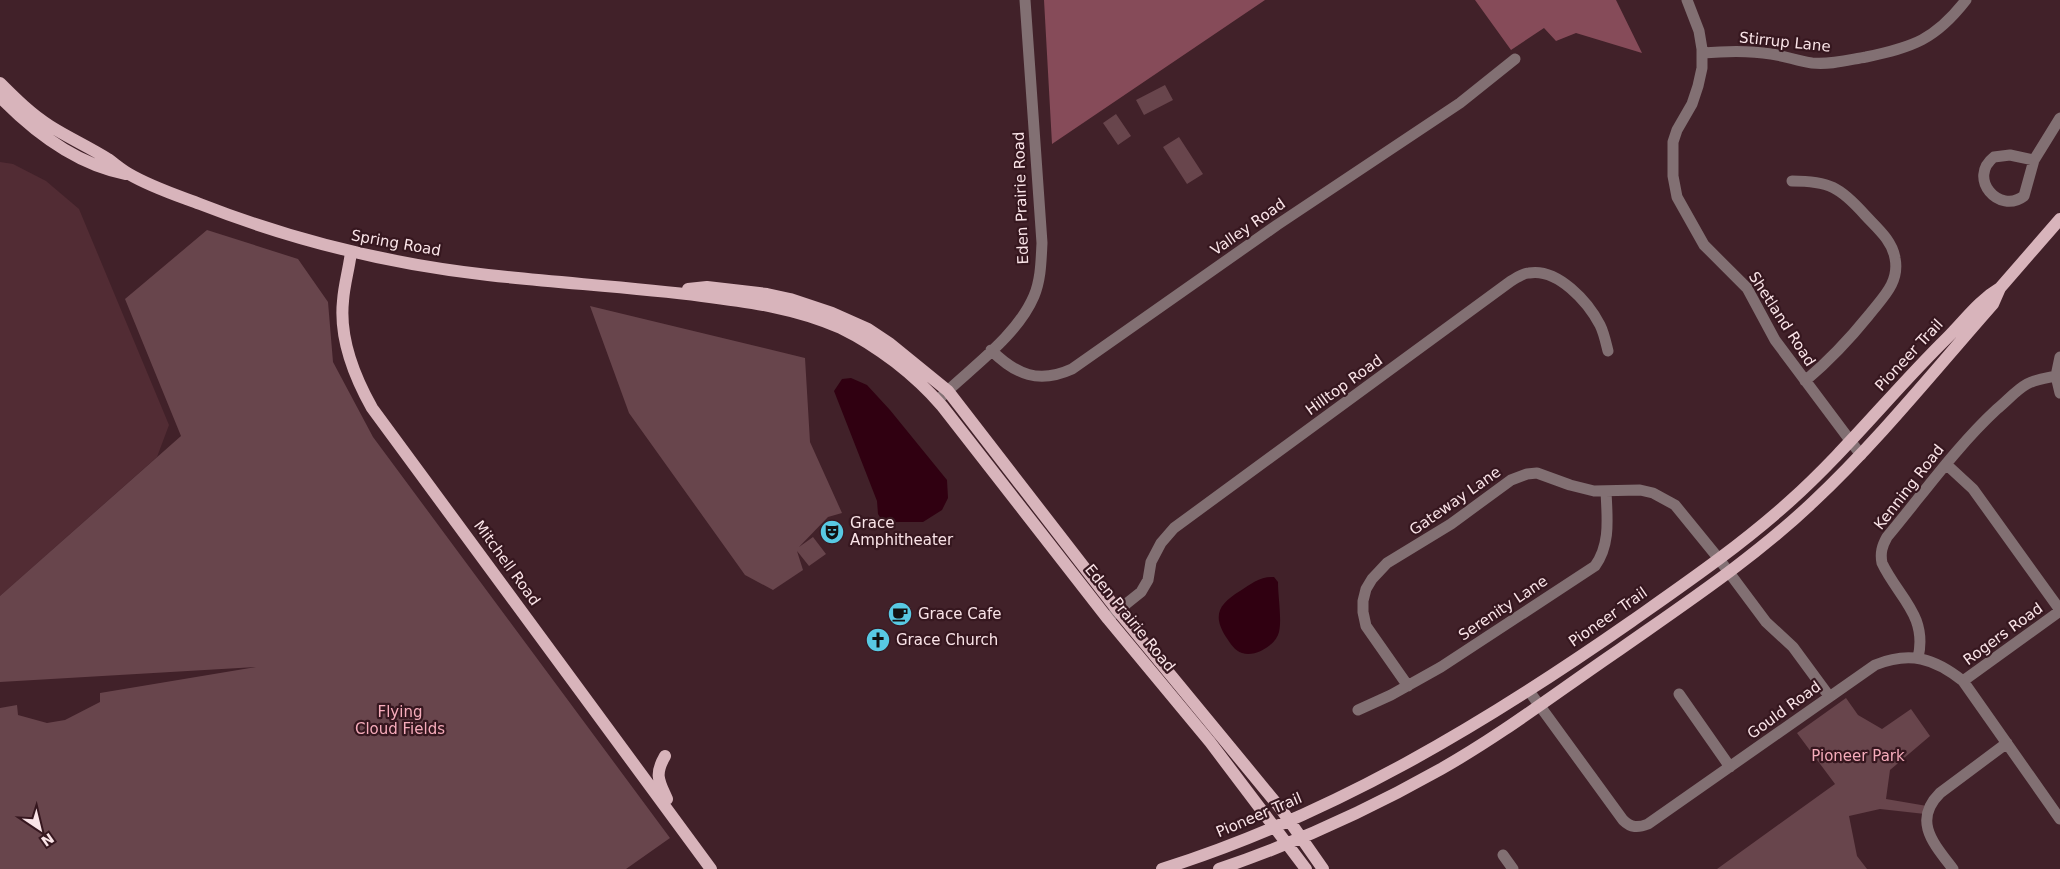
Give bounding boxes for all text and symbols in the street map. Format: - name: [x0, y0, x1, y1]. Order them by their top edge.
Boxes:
- street label: Stirrup Lane: [1738, 28, 1832, 56]
- street label: Eden Prairie Road: [1010, 131, 1032, 265]
- street label: Valley Road: [1207, 195, 1289, 259]
- street label: Spring Road: [350, 226, 442, 260]
- street label: Shetland Road: [1745, 268, 1819, 370]
- street label: Pioneer Trail: [1871, 315, 1947, 395]
- street label: Hilltop Road: [1302, 351, 1386, 419]
- street label: Kenning Road: [1870, 441, 1948, 533]
- street label: Gateway Lane: [1406, 463, 1504, 539]
- place label: Grace Amphitheater: [850, 514, 954, 549]
- street label: Mitchell Road: [470, 517, 544, 609]
- theatre icon: Grace Amphitheater: [819, 519, 845, 545]
- street label: Eden Prairie Road: [1081, 561, 1179, 675]
- street label: Serenity Lane: [1455, 572, 1551, 644]
- street label: Pioneer Trail: [1565, 583, 1651, 651]
- street label: Rogers Road: [1960, 599, 2046, 669]
- cafe icon: Grace Cafe: [887, 601, 913, 627]
- place label: Grace Cafe: [918, 605, 1001, 623]
- church icon: Grace Church: [865, 627, 891, 653]
- place label: Grace Church: [896, 631, 998, 649]
- street label: Gould Road: [1744, 677, 1824, 743]
- park label: Flying Cloud Fields: [355, 703, 445, 738]
- park label: Pioneer Park: [1811, 747, 1905, 765]
- street label: Pioneer Trail: [1213, 789, 1305, 841]
- north arrow: [15, 804, 65, 854]
- text: N: [38, 830, 57, 850]

